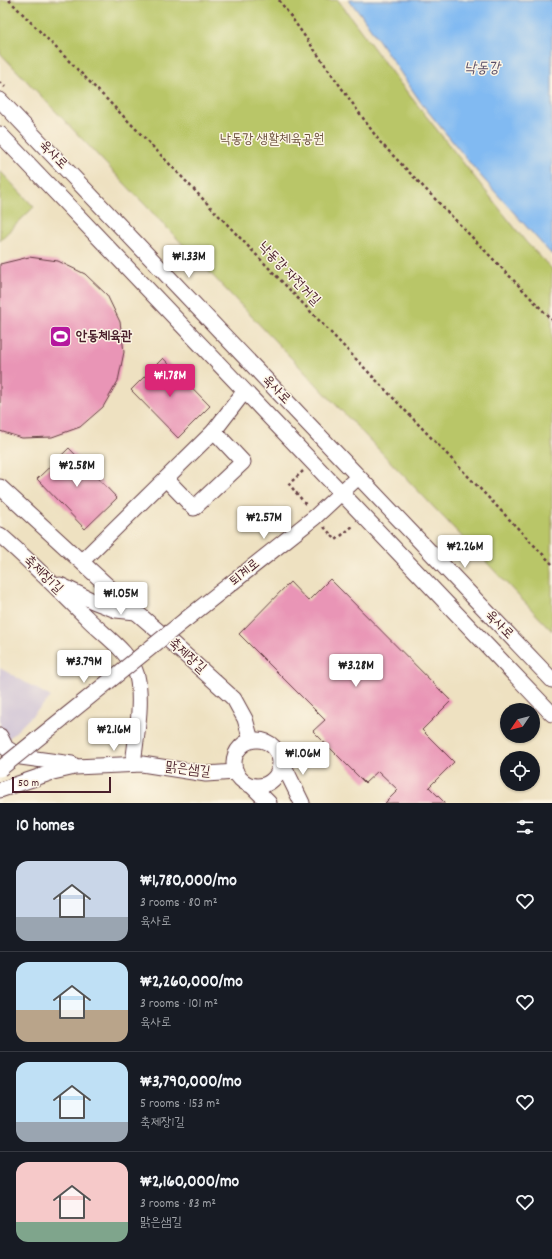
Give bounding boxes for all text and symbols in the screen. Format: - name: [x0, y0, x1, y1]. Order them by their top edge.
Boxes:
- water label: 낙동강: [464, 58, 502, 80]
- park label: 낙동강 생활체육공원: [220, 130, 324, 150]
- street label: 육사로: [34, 136, 72, 174]
- street label: 낙동강 자전거길: [253, 238, 325, 311]
- pin: ₩1.33M: [156, 245, 222, 279]
- text: ₩1.33M: [172, 248, 206, 267]
- sports icon: 안동체육관: [48, 324, 74, 350]
- place label: 안동체육관: [76, 327, 133, 347]
- pin: ₩1.78M: [137, 364, 203, 398]
- text: ₩1.78M: [154, 367, 186, 386]
- street label: 육사로: [257, 371, 295, 409]
- pin: ₩2.58M: [44, 454, 110, 488]
- text: ₩2.58M: [59, 457, 95, 476]
- pin: ₩2.57M: [231, 506, 297, 540]
- text: ₩2.57M: [246, 509, 282, 528]
- pin: ₩2.26M: [432, 535, 498, 569]
- text: ₩2.26M: [447, 538, 483, 557]
- street label: 축제장1길: [19, 551, 68, 599]
- street label: 퇴계로: [226, 555, 264, 591]
- pin: ₩1.05M: [88, 582, 154, 616]
- text: ₩1.05M: [104, 585, 138, 604]
- street label: 육사로: [480, 606, 518, 644]
- street label: 축제장길: [164, 633, 211, 679]
- pin: ₩3.79M: [51, 650, 117, 684]
- text: ₩3.79M: [66, 653, 102, 672]
- pin: ₩3.28M: [323, 654, 389, 688]
- text: ₩3.28M: [338, 657, 374, 676]
- north arrow: [500, 703, 540, 743]
- map controls: [500, 703, 540, 791]
- pin: ₩2.16M: [81, 718, 147, 752]
- text: ₩2.16M: [97, 721, 131, 740]
- pin: ₩1.06M: [270, 742, 336, 776]
- text: ₩1.06M: [285, 745, 321, 764]
- button: locate: [500, 751, 540, 791]
- street label: 맑은샘길: [164, 757, 212, 783]
- scale bar: [12, 775, 111, 794]
- text: 50 m: [18, 776, 39, 792]
- text: 10 homes: [16, 815, 75, 839]
- icon: filters: [514, 816, 536, 838]
- text: ₩1,780,000/mo: [140, 870, 237, 894]
- icon: home: [48, 877, 96, 925]
- icon: heart: [514, 890, 536, 912]
- text: 3 rooms · 80 m²: [140, 894, 217, 913]
- text: 육사로: [140, 913, 171, 932]
- text: ₩2,260,000/mo: [140, 971, 243, 995]
- icon: home: [48, 978, 96, 1026]
- icon: heart: [514, 991, 536, 1013]
- text: 3 rooms · 101 m²: [140, 995, 218, 1014]
- text: 육사로: [140, 1014, 171, 1033]
- text: ₩3,790,000/mo: [140, 1071, 242, 1095]
- icon: home: [48, 1078, 96, 1126]
- icon: heart: [514, 1091, 536, 1113]
- text: 5 rooms · 153 m²: [140, 1095, 220, 1114]
- text: 축제장1길: [140, 1114, 185, 1133]
- text: ₩2,160,000/mo: [140, 1171, 239, 1195]
- icon: home: [48, 1178, 96, 1226]
- icon: heart: [514, 1191, 536, 1213]
- text: 3 rooms · 83 m²: [140, 1195, 216, 1214]
- text: 맑은샘길: [140, 1214, 182, 1233]

